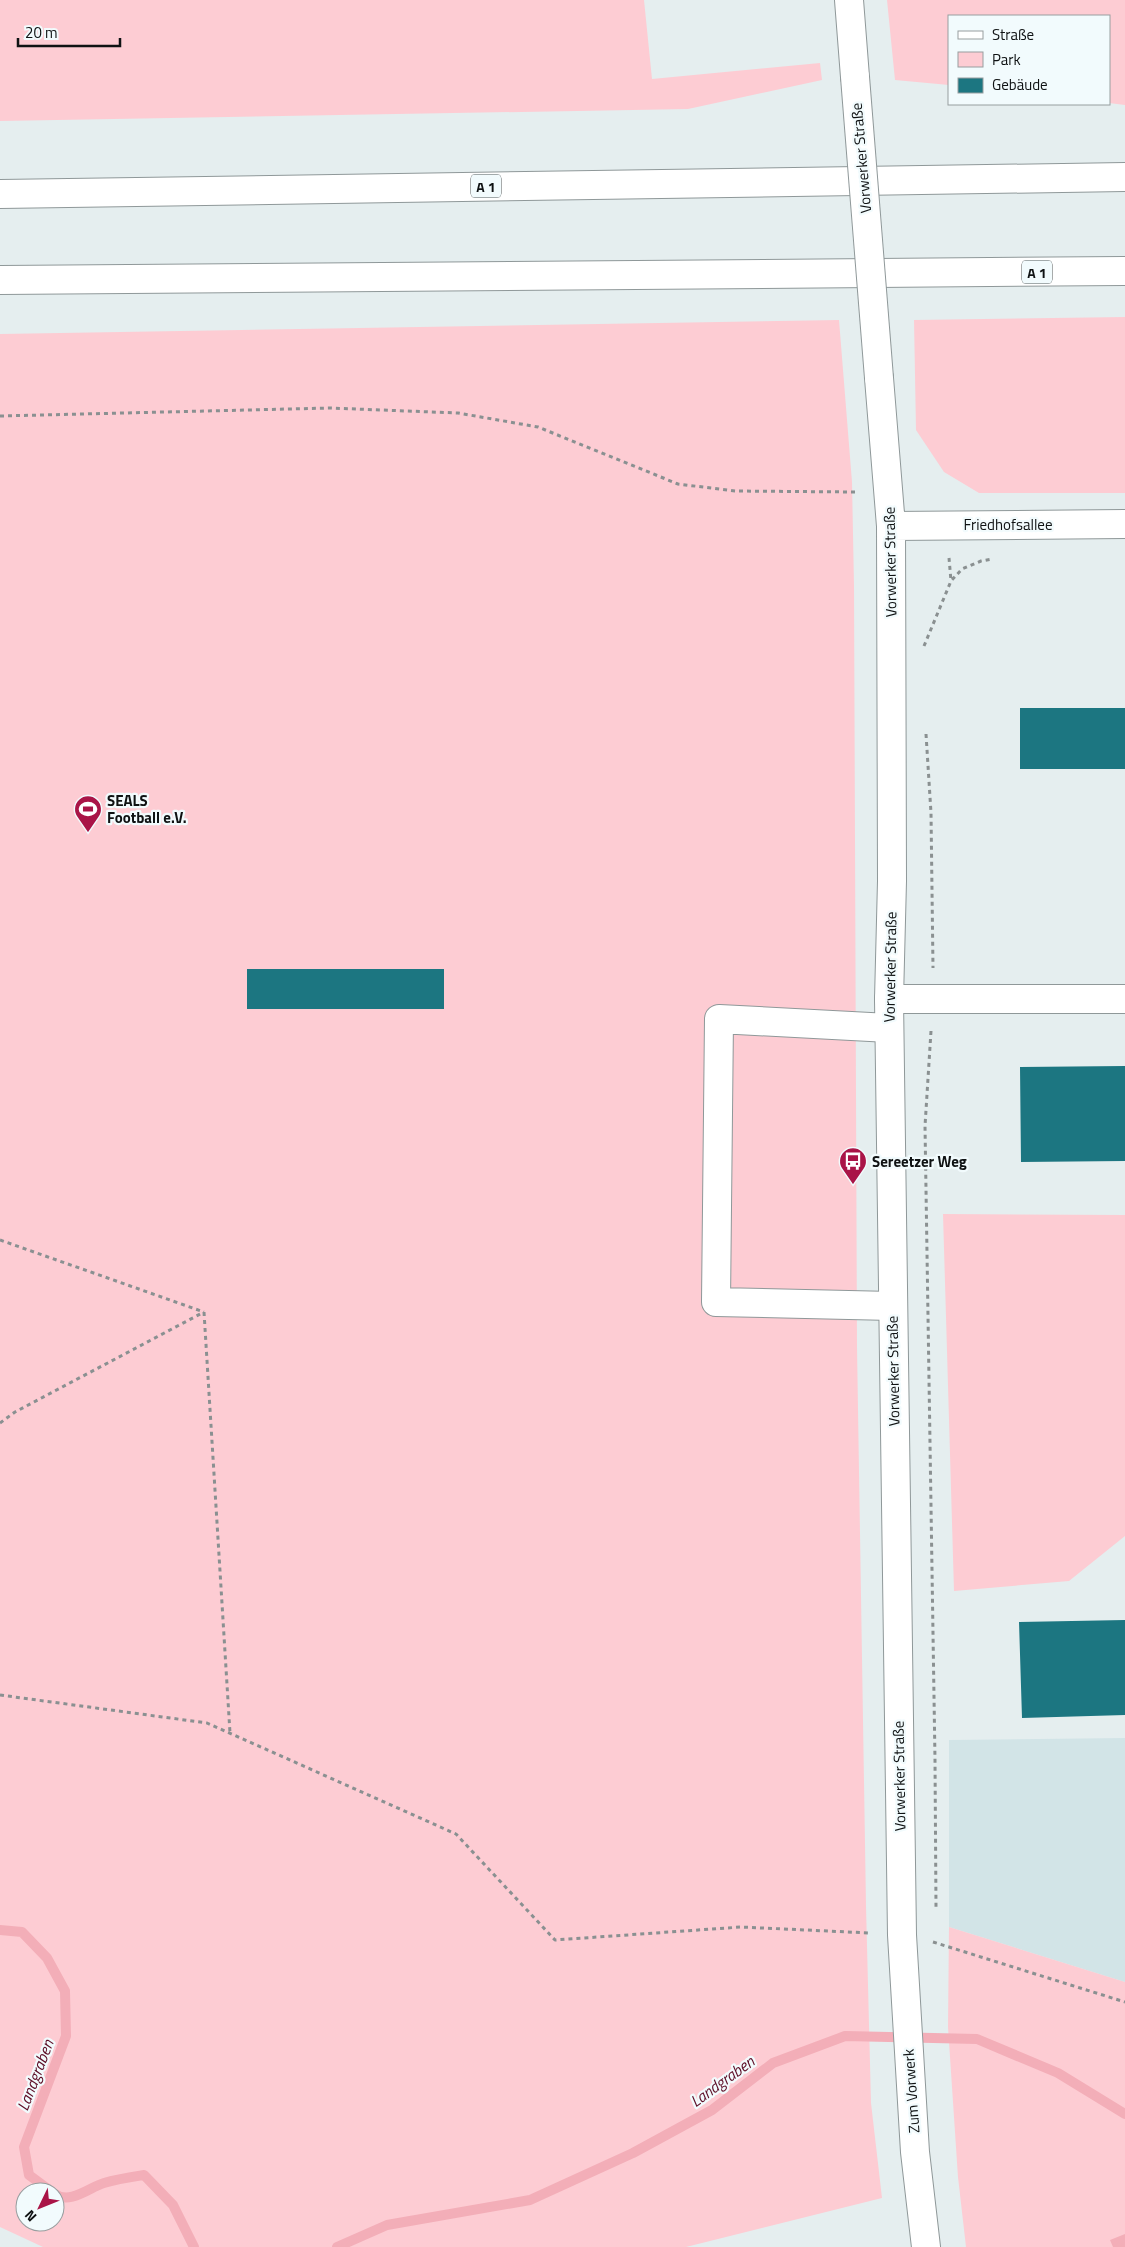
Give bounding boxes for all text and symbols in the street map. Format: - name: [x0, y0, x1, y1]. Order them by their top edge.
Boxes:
- scale bar: [18, 15, 120, 47]
- legend: [948, 15, 1110, 105]
- text: 20 m: [25, 21, 58, 44]
- text: Straße: [992, 23, 1034, 46]
- text: Park: [992, 48, 1021, 71]
- text: Gebäude: [992, 73, 1048, 96]
- street label: Vorwerker Straße: [845, 102, 877, 214]
- road number: A 1: [471, 175, 501, 198]
- road number: A 1: [1022, 260, 1052, 284]
- street label: Vorwerker Straße: [878, 506, 902, 618]
- street label: Friedhofsallee: [963, 513, 1053, 536]
- place label: SEALS Football e.V.: [107, 789, 187, 829]
- sports icon: SEALS Football e.V.: [73, 794, 103, 833]
- street label: Vorwerker Straße: [878, 911, 902, 1023]
- bus stop icon: Sereetzer Weg: [838, 1146, 868, 1185]
- place label: Sereetzer Weg: [872, 1150, 967, 1173]
- street label: Vorwerker Straße: [881, 1315, 905, 1427]
- street label: Vorwerker Straße: [887, 1720, 911, 1832]
- water label: Landgraben: [10, 2035, 60, 2114]
- street label: Zum Vorwerk: [897, 2048, 925, 2134]
- water label: Landgraben: [685, 2049, 760, 2113]
- north arrow: [15, 2182, 65, 2232]
- text: N: [19, 2205, 41, 2227]

